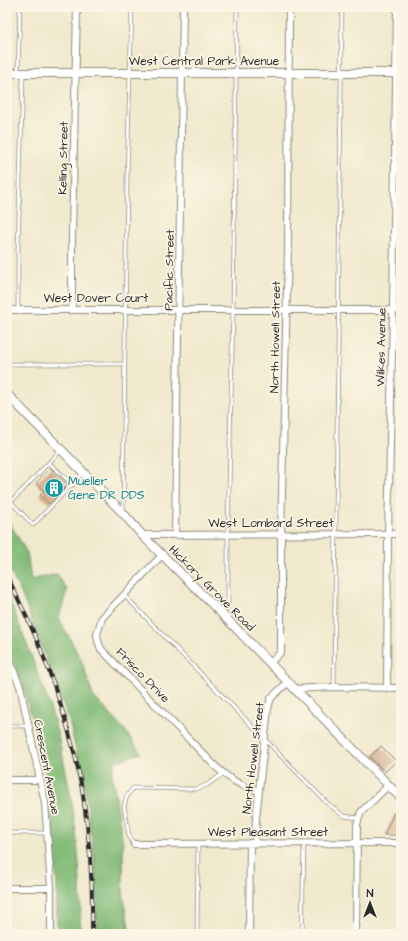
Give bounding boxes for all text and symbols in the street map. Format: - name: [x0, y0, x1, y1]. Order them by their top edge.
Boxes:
- street label: West Central Park Avenue: [129, 53, 280, 70]
- street label: Kelling Street: [54, 121, 74, 195]
- street label: Pacific Street: [160, 229, 179, 311]
- street label: North Howell Street: [266, 281, 285, 393]
- street label: West Dover Court: [44, 290, 149, 307]
- street label: Wilkes Avenue: [372, 307, 391, 386]
- place label: Mueller Gene DR DDS: [68, 473, 145, 504]
- building icon: Mueller Gene DR DDS: [43, 477, 65, 499]
- street label: West Lombard Street: [208, 515, 334, 532]
- street label: Hickory Grove Road: [164, 541, 259, 636]
- street label: Frisco Drive: [112, 644, 174, 707]
- street label: North Howell Street: [238, 701, 269, 815]
- street label: Crescent Avenue: [29, 718, 64, 817]
- street label: West Pleasant Street: [208, 824, 328, 841]
- north arrow: [350, 883, 390, 923]
- text: N: [367, 886, 374, 901]

